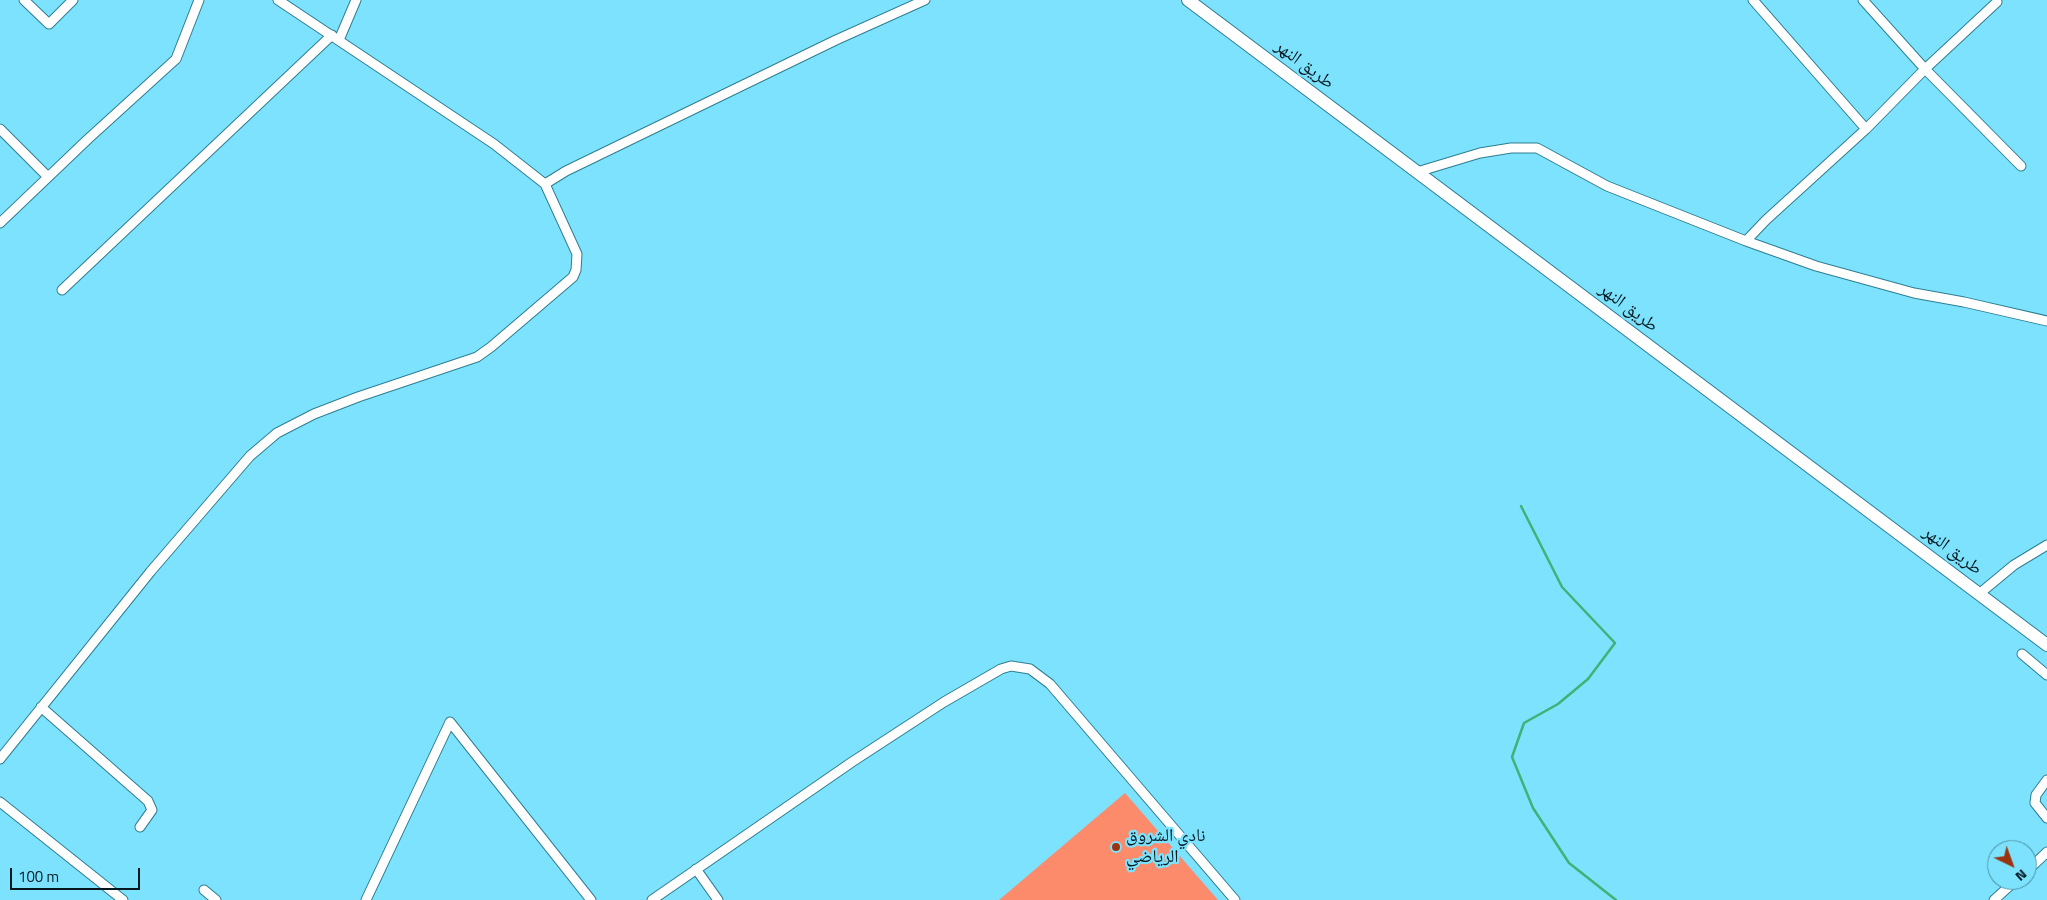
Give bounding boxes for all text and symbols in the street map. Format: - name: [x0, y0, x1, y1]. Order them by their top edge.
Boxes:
- street label: طريق النهر: [1270, 36, 1338, 94]
- street label: طريق النهر: [1594, 279, 1662, 337]
- street label: طريق النهر: [1918, 522, 1986, 580]
- place label: نادي الشروق الرياضي: [1126, 826, 1205, 869]
- north arrow: [1987, 840, 2037, 890]
- marker: نادي الشروق الرياضي: [1110, 841, 1122, 853]
- scale bar: [12, 858, 142, 890]
- text: 100 m: [18, 865, 59, 888]
- text: N: [2011, 865, 2032, 887]

